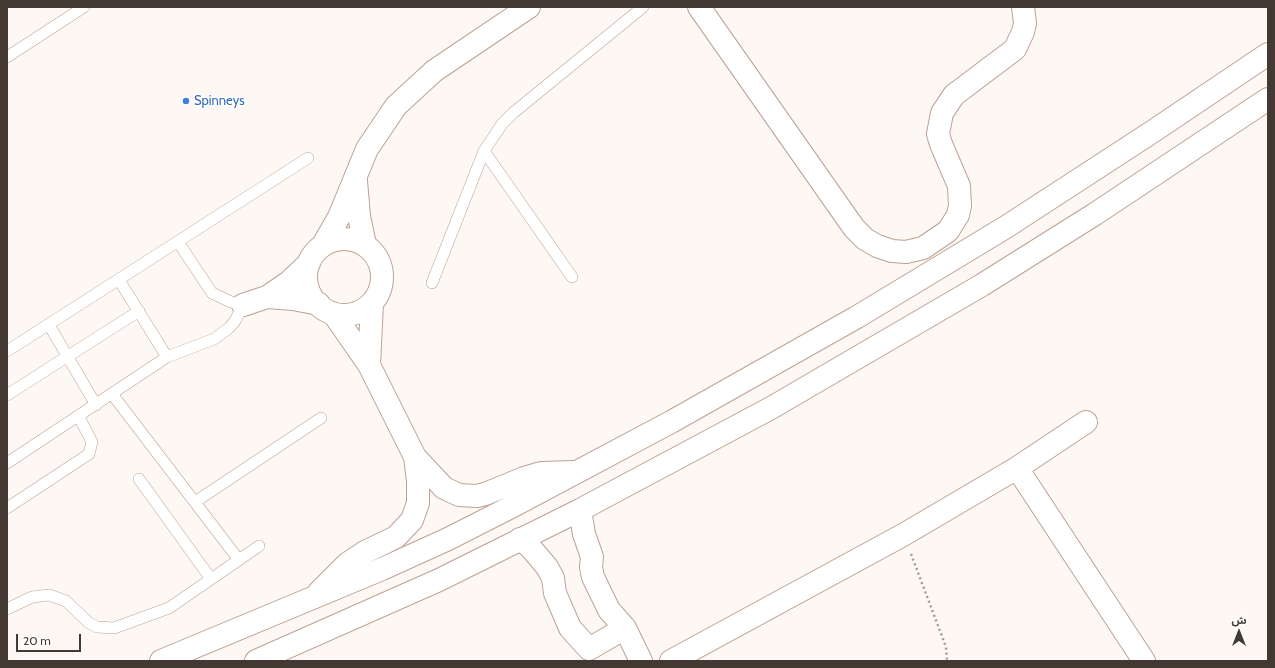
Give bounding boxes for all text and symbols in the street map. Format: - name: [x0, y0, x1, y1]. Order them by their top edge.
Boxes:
- place label: Spinneys: [194, 93, 245, 109]
- marker: Spinneys: [181, 96, 191, 106]
- north arrow: [1219, 612, 1259, 652]
- text: ش: [1231, 613, 1247, 627]
- scale bar: [18, 626, 83, 652]
- text: 20 m: [23, 633, 51, 648]

